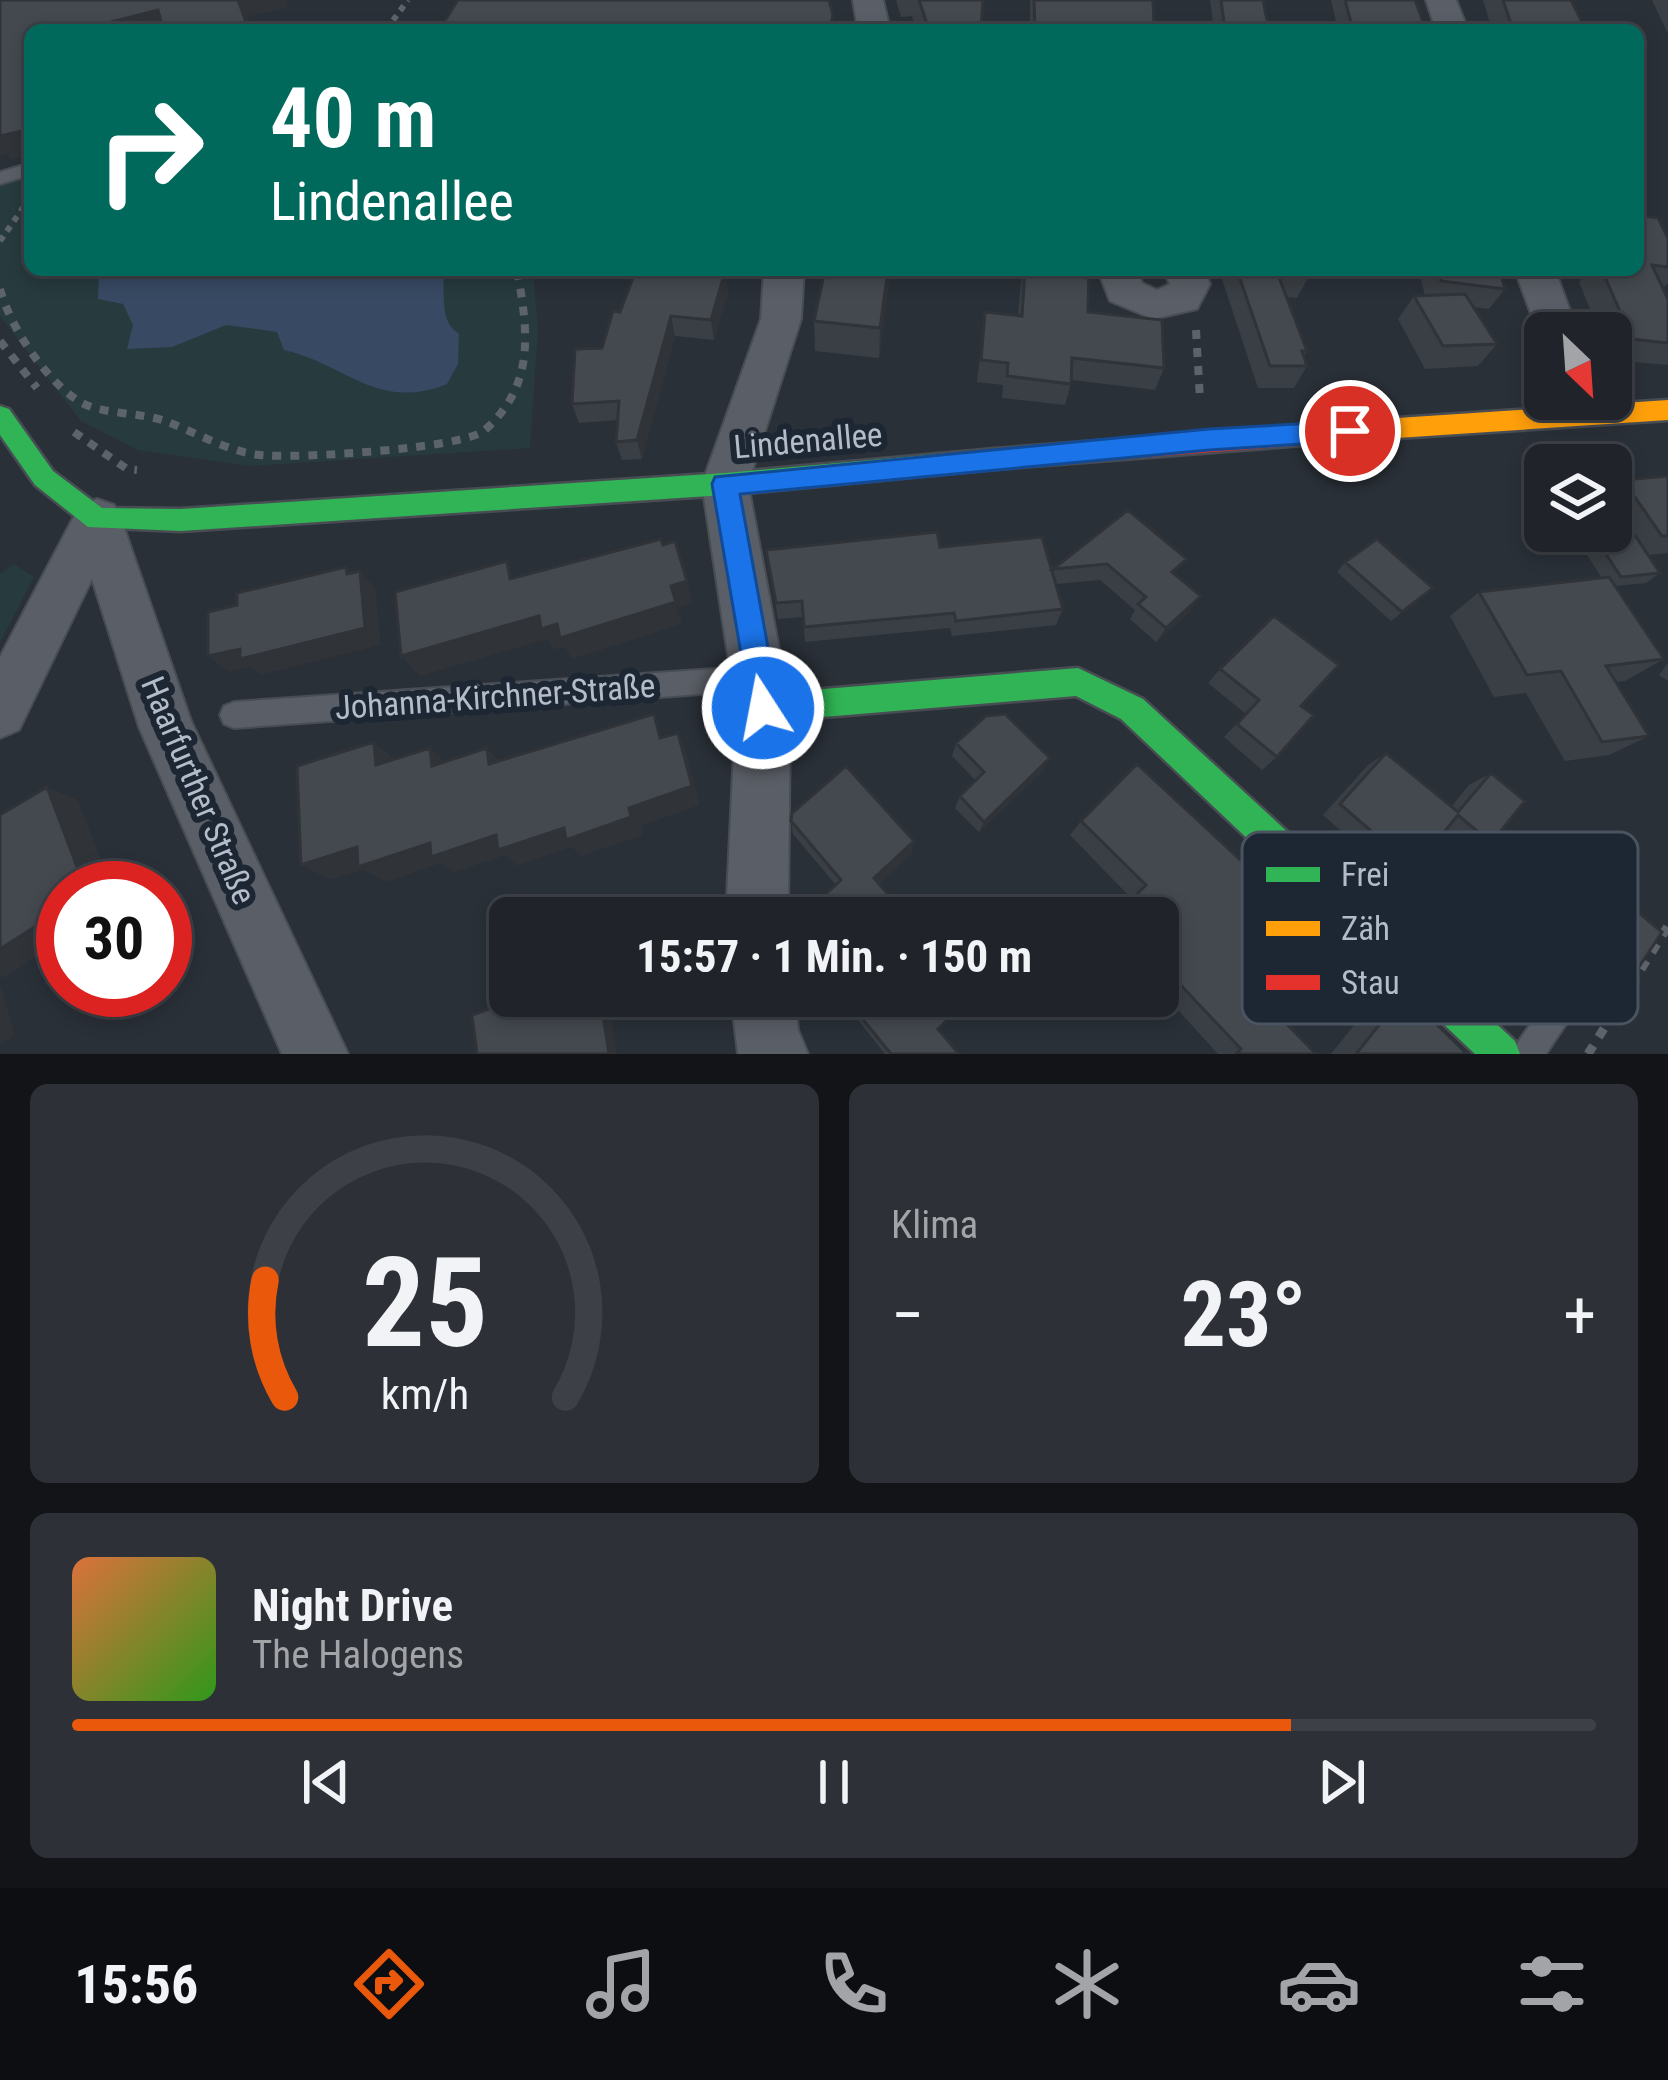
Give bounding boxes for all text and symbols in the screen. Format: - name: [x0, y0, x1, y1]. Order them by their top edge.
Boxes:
- text: 40 m: [270, 69, 437, 168]
- icon: right: [72, 72, 228, 228]
- text: Lindenallee: [270, 170, 514, 233]
- north arrow: [1524, 312, 1632, 420]
- map controls: [1524, 312, 1632, 552]
- pin: [1299, 380, 1401, 482]
- icon: arrive: [1317, 398, 1383, 464]
- street label: Lindenallee: [732, 415, 884, 466]
- button: layers: [1524, 444, 1632, 552]
- position arrow: [700, 645, 826, 771]
- street label: Johanna-Kirchner-Straße: [333, 666, 657, 727]
- street label: Haarfurther Straße: [133, 671, 264, 910]
- legend: [1242, 832, 1638, 1024]
- text: Frei: [1341, 855, 1389, 894]
- speed limit sign: 30: [36, 861, 192, 1017]
- text: Zäh: [1341, 909, 1390, 948]
- text: 15:57 · 1 Min. · 150 m: [636, 930, 1032, 983]
- text: Stau: [1341, 963, 1400, 1002]
- text: Klima: [891, 1202, 978, 1248]
- text: 25: [361, 1230, 488, 1376]
- text: 23°: [1181, 1263, 1307, 1368]
- text: −: [891, 1277, 924, 1354]
- text: +: [1563, 1277, 1596, 1354]
- text: km/h: [380, 1368, 469, 1418]
- text: Night Drive: [252, 1579, 453, 1632]
- text: The Halogens: [252, 1632, 464, 1678]
- icon: previous: [293, 1749, 359, 1815]
- icon: pause: [801, 1749, 867, 1815]
- icon: next: [1309, 1749, 1375, 1815]
- icon: directions: [347, 1942, 431, 2026]
- icon: music: [579, 1942, 663, 2026]
- icon: phone: [812, 1942, 896, 2026]
- icon: climate: [1045, 1942, 1129, 2026]
- icon: car: [1277, 1942, 1361, 2026]
- icon: filters: [1510, 1942, 1594, 2026]
- text: 15:56: [74, 1953, 198, 2016]

